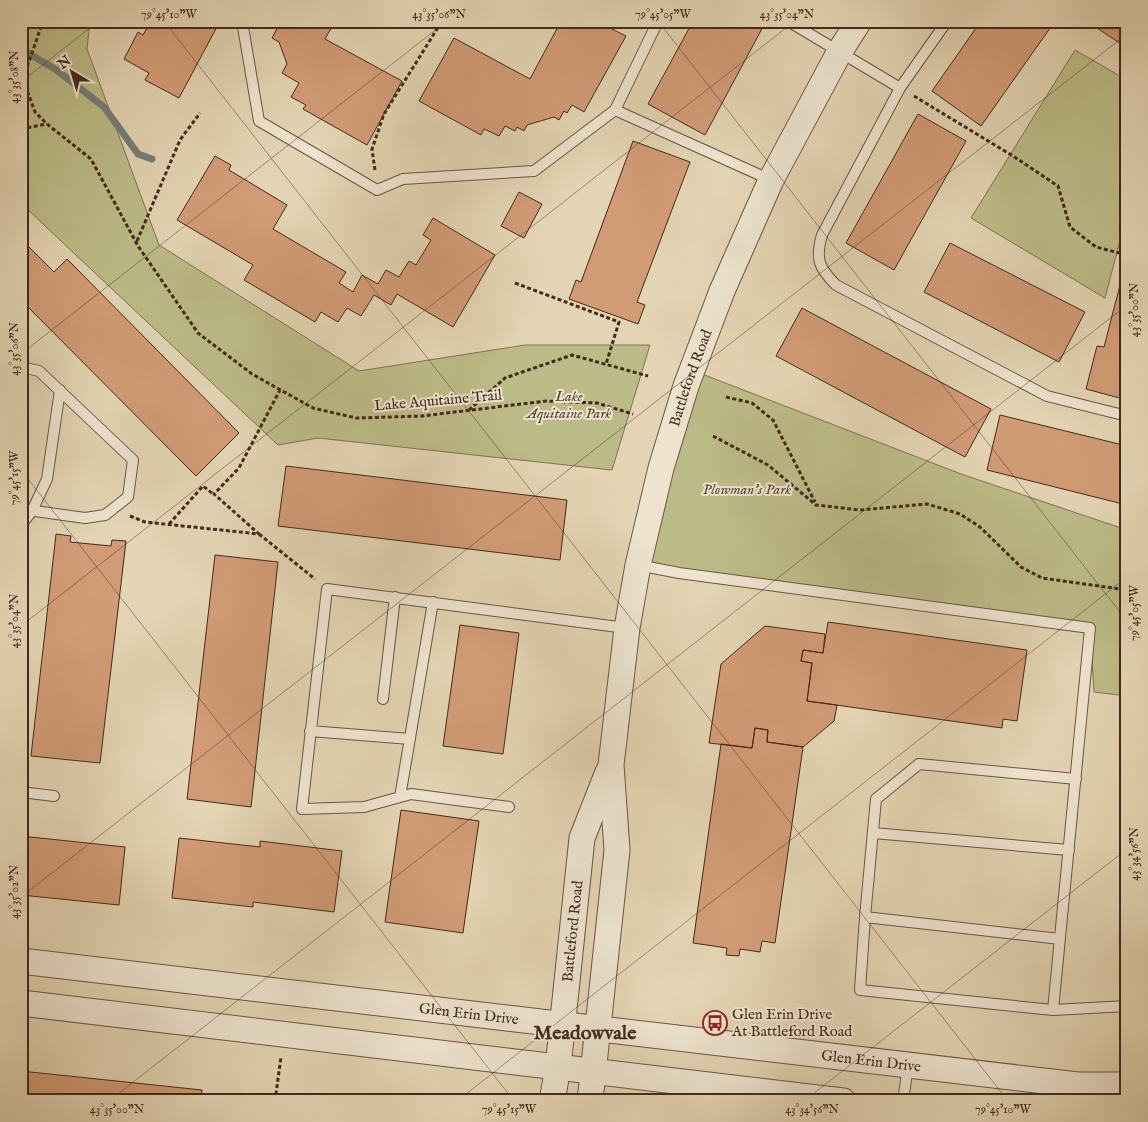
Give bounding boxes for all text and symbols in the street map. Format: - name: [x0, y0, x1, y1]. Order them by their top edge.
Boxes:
- text: 79°45'10"W: [141, 7, 197, 22]
- text: 43°35'06"N: [412, 7, 466, 22]
- text: 79°45'05"W: [635, 7, 691, 22]
- text: 43°35'04"N: [760, 7, 815, 22]
- north arrow: [48, 48, 98, 98]
- text: 43°35'08"N: [7, 50, 22, 104]
- text: N: [54, 52, 75, 74]
- text: 43°35'00"N: [1127, 282, 1142, 337]
- text: 43°35'06"N: [7, 322, 22, 376]
- street label: Battleford Road: [665, 326, 717, 429]
- street label: Lake Aquitaine Trail: [373, 385, 504, 416]
- park label: Lake Aquitaine Park: [525, 387, 611, 423]
- text: 79°45'15"W: [7, 450, 22, 505]
- park label: Plowman's Park: [703, 480, 791, 499]
- text: 79°45'05"W: [1127, 585, 1142, 641]
- text: 43°35'04"N: [7, 593, 22, 648]
- text: 43°34'56"N: [1127, 827, 1142, 881]
- text: 43°35'02"N: [7, 864, 22, 919]
- street label: Battleford Road: [558, 879, 588, 983]
- street label: Glen Erin Drive: [418, 999, 520, 1029]
- place label: Glen Erin Drive At Battleford Road: [731, 1005, 853, 1041]
- bus stop icon: Glen Erin Drive At Battleford Road: [702, 1010, 728, 1036]
- district label: Meadowvale: [534, 1021, 637, 1046]
- street label: Glen Erin Drive: [820, 1046, 922, 1077]
- text: 43°35'00"N: [90, 1102, 145, 1117]
- text: 79°45'15"W: [482, 1102, 537, 1117]
- text: 43°34'56"N: [785, 1102, 839, 1117]
- text: 79°45'10"W: [975, 1102, 1031, 1117]

